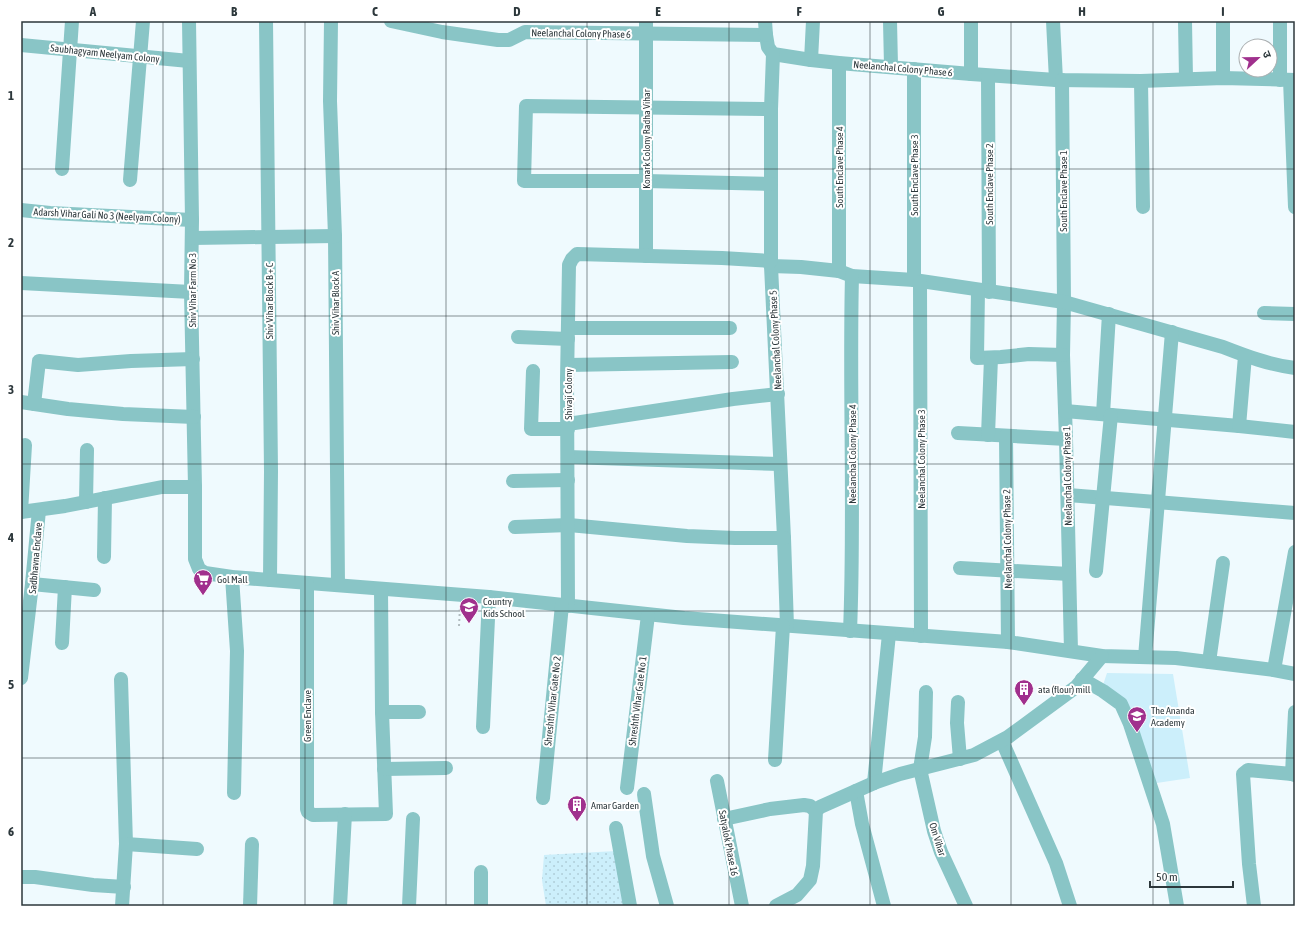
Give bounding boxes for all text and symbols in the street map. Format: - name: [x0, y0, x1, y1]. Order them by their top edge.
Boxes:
- text: A: [89, 4, 97, 19]
- text: B: [231, 4, 238, 19]
- text: C: [372, 4, 378, 19]
- text: D: [513, 4, 521, 19]
- text: E: [655, 4, 661, 19]
- text: F: [796, 4, 802, 19]
- text: G: [938, 4, 945, 19]
- text: H: [1078, 4, 1086, 19]
- text: I: [1221, 4, 1225, 19]
- street label: Neelanchal Colony Phase 6: [531, 27, 631, 40]
- north arrow: [1238, 38, 1278, 78]
- street label: Saubhagyam Neelyam Colony: [50, 42, 160, 65]
- text: उ: [1261, 49, 1274, 60]
- street label: Neelanchal Colony Phase 6: [853, 59, 953, 78]
- text: 1: [8, 88, 14, 103]
- street label: Konark Colony Radha Vihar: [641, 88, 652, 189]
- street label: South Enclave Phase 4: [834, 126, 845, 208]
- street label: South Enclave Phase 3: [909, 134, 920, 216]
- street label: South Enclave Phase 2: [984, 143, 995, 225]
- street label: South Enclave Phase 1: [1058, 150, 1069, 232]
- street label: Adarsh Vihar Gali No 3 (Neelyam Colony): [33, 206, 181, 225]
- text: 2: [8, 235, 14, 250]
- street label: Shiv Vihar Farm No 3: [187, 252, 198, 327]
- street label: Shiv Vihar Block B + C: [264, 262, 275, 339]
- street label: Shiv Vihar Block A: [330, 271, 341, 335]
- street label: Neelanchal Colony Phase 5: [767, 290, 784, 390]
- street label: Shivaji Colony: [563, 368, 574, 420]
- text: 3: [8, 382, 14, 397]
- street label: Neelanchal Colony Phase 4: [847, 404, 858, 504]
- street label: Neelanchal Colony Phase 3: [916, 409, 927, 509]
- street label: Neelanchal Colony Phase 1: [1061, 426, 1074, 526]
- street label: Neelanchal Colony Phase 2: [1001, 489, 1014, 589]
- street label: Sadbhavna Enclave: [27, 522, 44, 594]
- text: 4: [7, 530, 14, 545]
- supermarket icon: Gol Mall: [192, 568, 214, 596]
- place label: Gol Mall: [217, 574, 248, 585]
- school or university icon: Country Kids School: [458, 596, 480, 624]
- place label: Country Kids School: [483, 596, 525, 619]
- street label: Shreshth Vihar Gate No 2: [542, 655, 563, 747]
- street label: Shreshth Vihar Gate No 1: [627, 655, 648, 747]
- text: 5: [8, 677, 14, 692]
- building icon: ata (flour) mill: [1013, 678, 1035, 706]
- place label: ata (flour) mill: [1038, 684, 1091, 695]
- street label: Green Enclave: [302, 689, 313, 742]
- school or university icon: The Ananda Academy: [1126, 705, 1148, 733]
- place label: The Ananda Academy: [1151, 705, 1195, 728]
- building icon: Amar Garden: [566, 794, 588, 822]
- place label: Amar Garden: [591, 800, 639, 811]
- street label: Satyalok Phase 16: [717, 809, 740, 877]
- street label: Om Vihar: [927, 821, 948, 858]
- text: 6: [8, 824, 14, 839]
- scale bar: [1150, 863, 1233, 889]
- text: 50 m: [1156, 870, 1178, 884]

